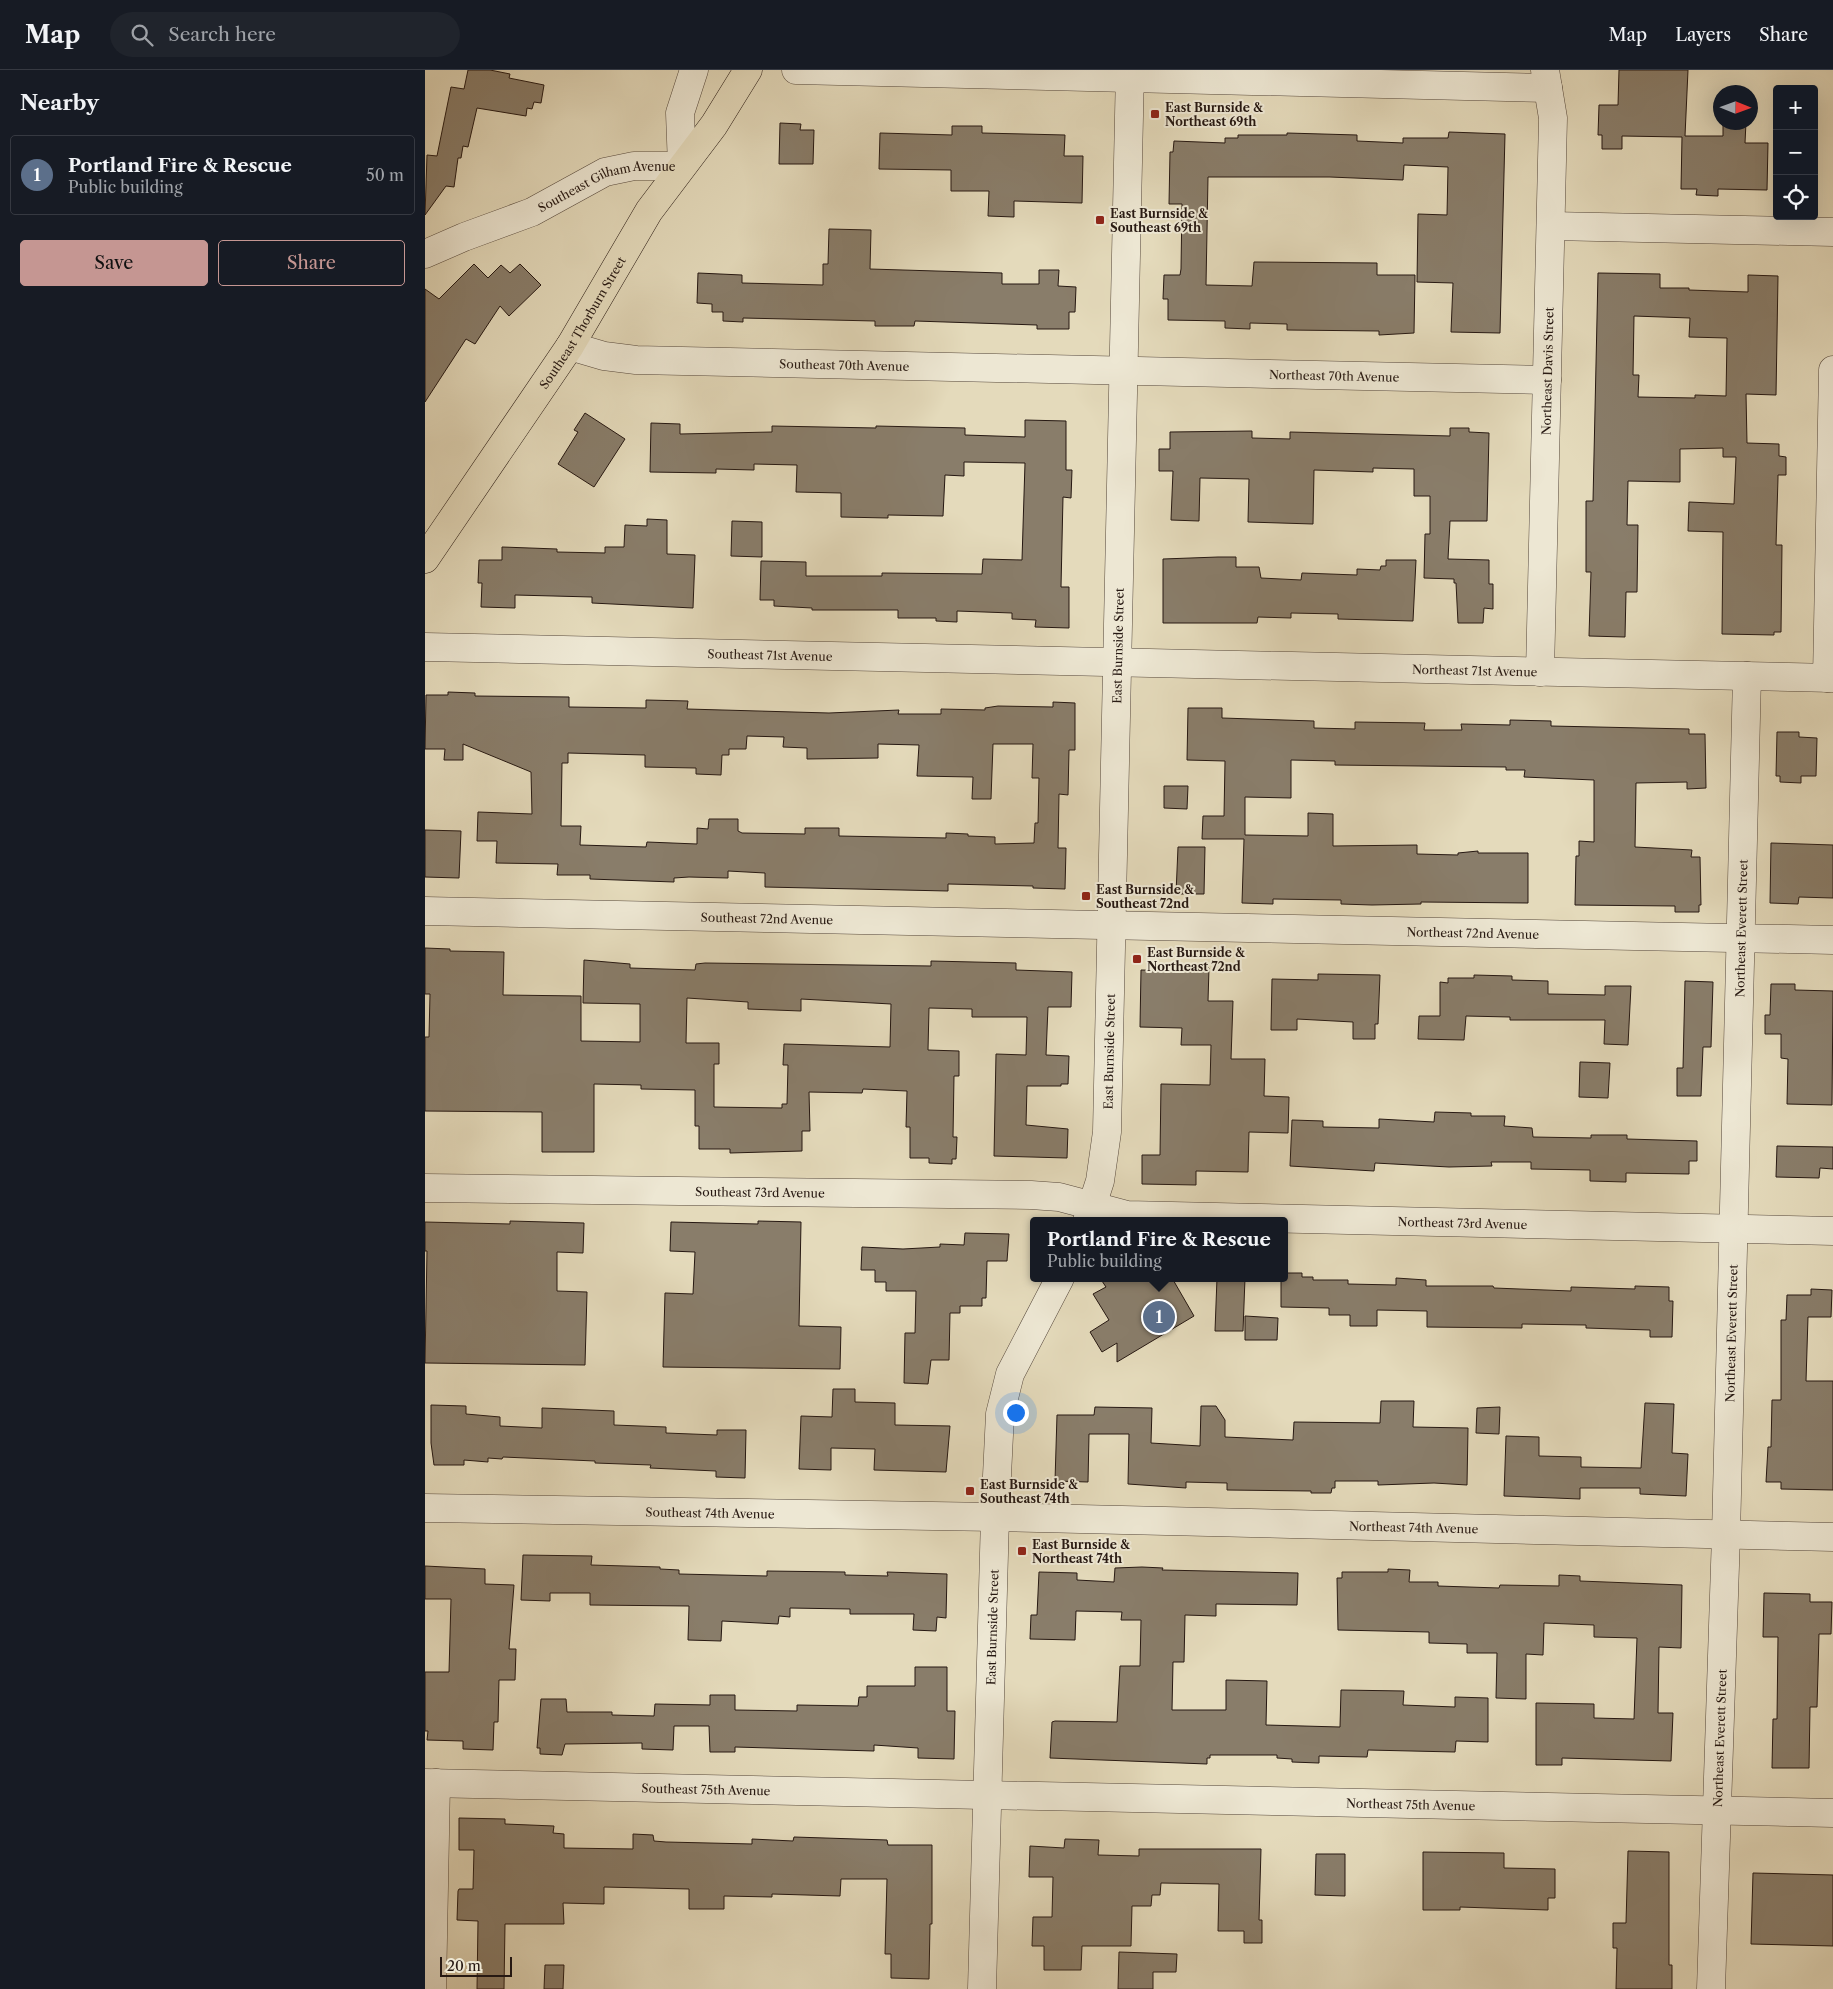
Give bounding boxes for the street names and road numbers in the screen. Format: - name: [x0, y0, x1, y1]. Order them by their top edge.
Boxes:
- street label: Southeast Gilham Avenue: [535, 159, 676, 215]
- street label: Southeast Thorburn Street: [536, 253, 629, 392]
- street label: Northeast Davis Street: [1538, 306, 1556, 435]
- street label: Southeast 70th Avenue: [779, 356, 910, 374]
- street label: Northeast 70th Avenue: [1269, 366, 1400, 384]
- street label: East Burnside Street: [1109, 587, 1126, 704]
- street label: Southeast 71st Avenue: [707, 646, 833, 663]
- street label: Northeast 71st Avenue: [1412, 661, 1538, 679]
- street label: Northeast Everett Street: [1732, 858, 1750, 998]
- street label: Southeast 72nd Avenue: [701, 909, 834, 927]
- street label: Northeast 72nd Avenue: [1406, 924, 1539, 941]
- street label: East Burnside Street: [1100, 993, 1118, 1110]
- street label: Southeast 73rd Avenue: [695, 1184, 825, 1200]
- street label: Northeast 73rd Avenue: [1397, 1214, 1528, 1232]
- street label: Northeast Everett Street: [1722, 1263, 1740, 1402]
- street label: Southeast 74th Avenue: [645, 1504, 775, 1521]
- street label: Northeast 74th Avenue: [1349, 1518, 1479, 1536]
- street label: East Burnside Street: [983, 1568, 1001, 1685]
- street label: Northeast Everett Street: [1710, 1668, 1729, 1807]
- street label: Southeast 75th Avenue: [641, 1780, 771, 1798]
- street label: Northeast 75th Avenue: [1346, 1795, 1476, 1813]

